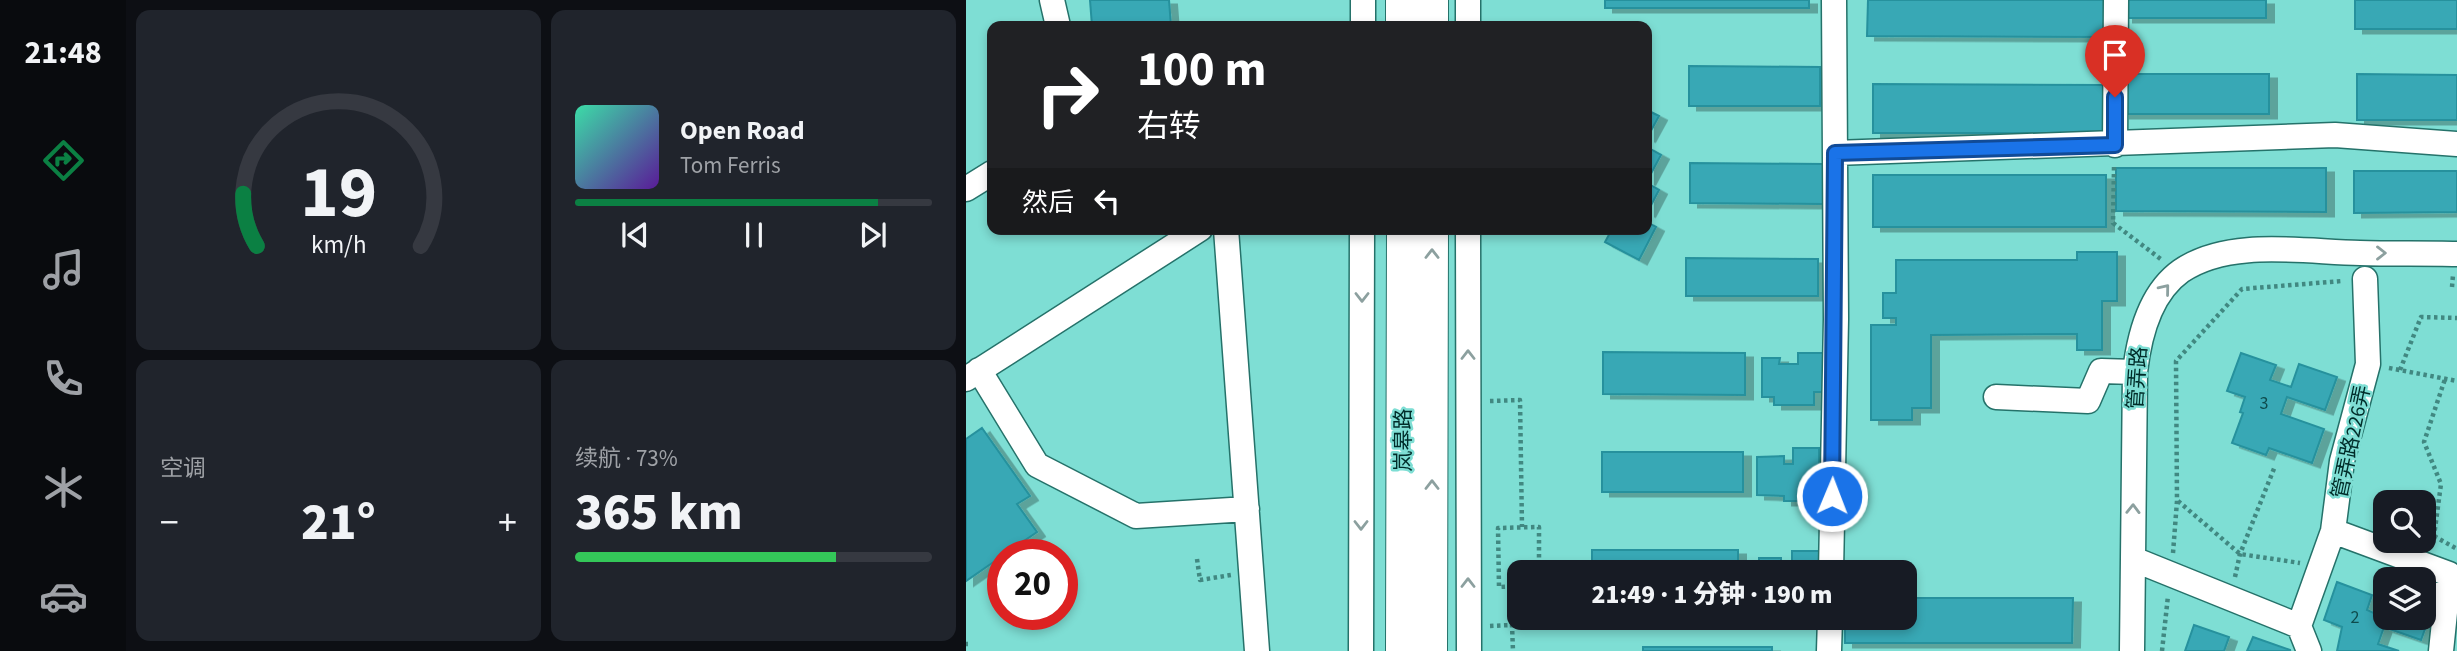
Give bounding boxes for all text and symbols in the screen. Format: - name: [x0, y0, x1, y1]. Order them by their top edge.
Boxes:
- pin: [2085, 25, 2145, 97]
- text: 21:48: [24, 30, 102, 76]
- text: 100 m: [1137, 35, 1266, 105]
- icon: arrive: [2096, 36, 2134, 74]
- icon: right: [1022, 49, 1113, 140]
- text: 右转: [1137, 104, 1201, 150]
- text: Open Road: [680, 112, 805, 149]
- icon: directions: [39, 136, 88, 185]
- text: 19: [300, 141, 377, 245]
- text: Tom Ferris: [680, 149, 781, 182]
- icon: left: [1088, 182, 1126, 220]
- text: 然后: [1022, 184, 1074, 221]
- icon: previous: [616, 216, 654, 254]
- icon: pause: [735, 216, 773, 254]
- icon: next: [854, 216, 892, 254]
- text: km/h: [311, 227, 366, 263]
- icon: music: [39, 245, 88, 294]
- one-way arrow: [2376, 245, 2386, 261]
- one-way arrow: [1424, 248, 1440, 259]
- one-way arrow: [2157, 284, 2170, 297]
- one-way arrow: [1354, 293, 1370, 303]
- street label: 管弄路: [2120, 346, 2154, 410]
- one-way arrow: [1460, 350, 1476, 360]
- icon: phone: [39, 354, 88, 403]
- street label: 管弄路226弄: [2324, 382, 2378, 502]
- house number: 3: [2260, 391, 2269, 416]
- street label: 岚皋路: [1388, 409, 1418, 472]
- text: 续航 · 73%: [575, 442, 678, 475]
- text: 空调: [160, 452, 206, 485]
- position arrow: [1795, 459, 1869, 533]
- icon: climate: [39, 463, 88, 512]
- text: 365 km: [575, 476, 743, 550]
- one-way arrow: [1424, 479, 1440, 490]
- text: 21°: [301, 486, 376, 560]
- map controls: [2373, 490, 2436, 630]
- button: search: [2373, 490, 2436, 553]
- text: −: [160, 496, 179, 550]
- text: +: [498, 496, 517, 550]
- one-way arrow: [2126, 504, 2141, 515]
- one-way arrow: [1353, 520, 1369, 531]
- speed limit sign: 20: [987, 539, 1078, 630]
- button: layers: [2373, 567, 2436, 630]
- icon: car: [39, 572, 88, 621]
- text: 21:49 · 1 分钟 · 190 m: [1592, 576, 1832, 613]
- one-way arrow: [1460, 577, 1476, 588]
- house number: 2: [2351, 605, 2360, 630]

